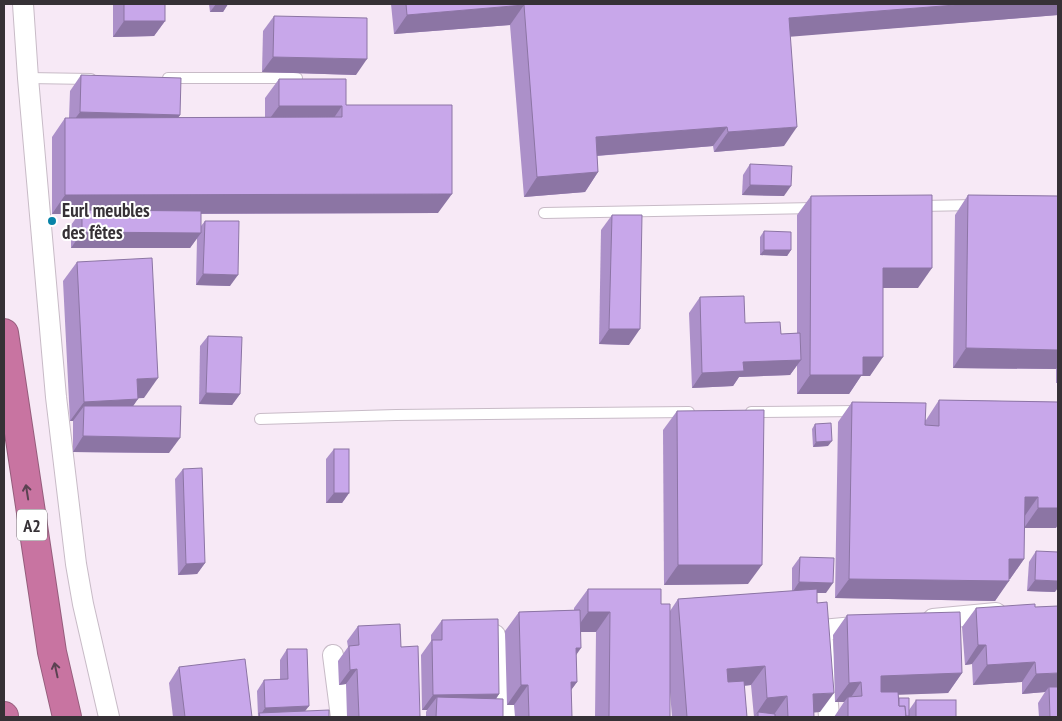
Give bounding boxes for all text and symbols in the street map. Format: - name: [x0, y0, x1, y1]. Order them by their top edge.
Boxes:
- place label: Eurl meubles des fêtes: [62, 198, 150, 244]
- marker: Eurl meubles des fêtes: [46, 215, 58, 227]
- one-way arrow: [22, 484, 32, 500]
- road number: A2: [17, 510, 47, 540]
- one-way arrow: [51, 662, 60, 678]

